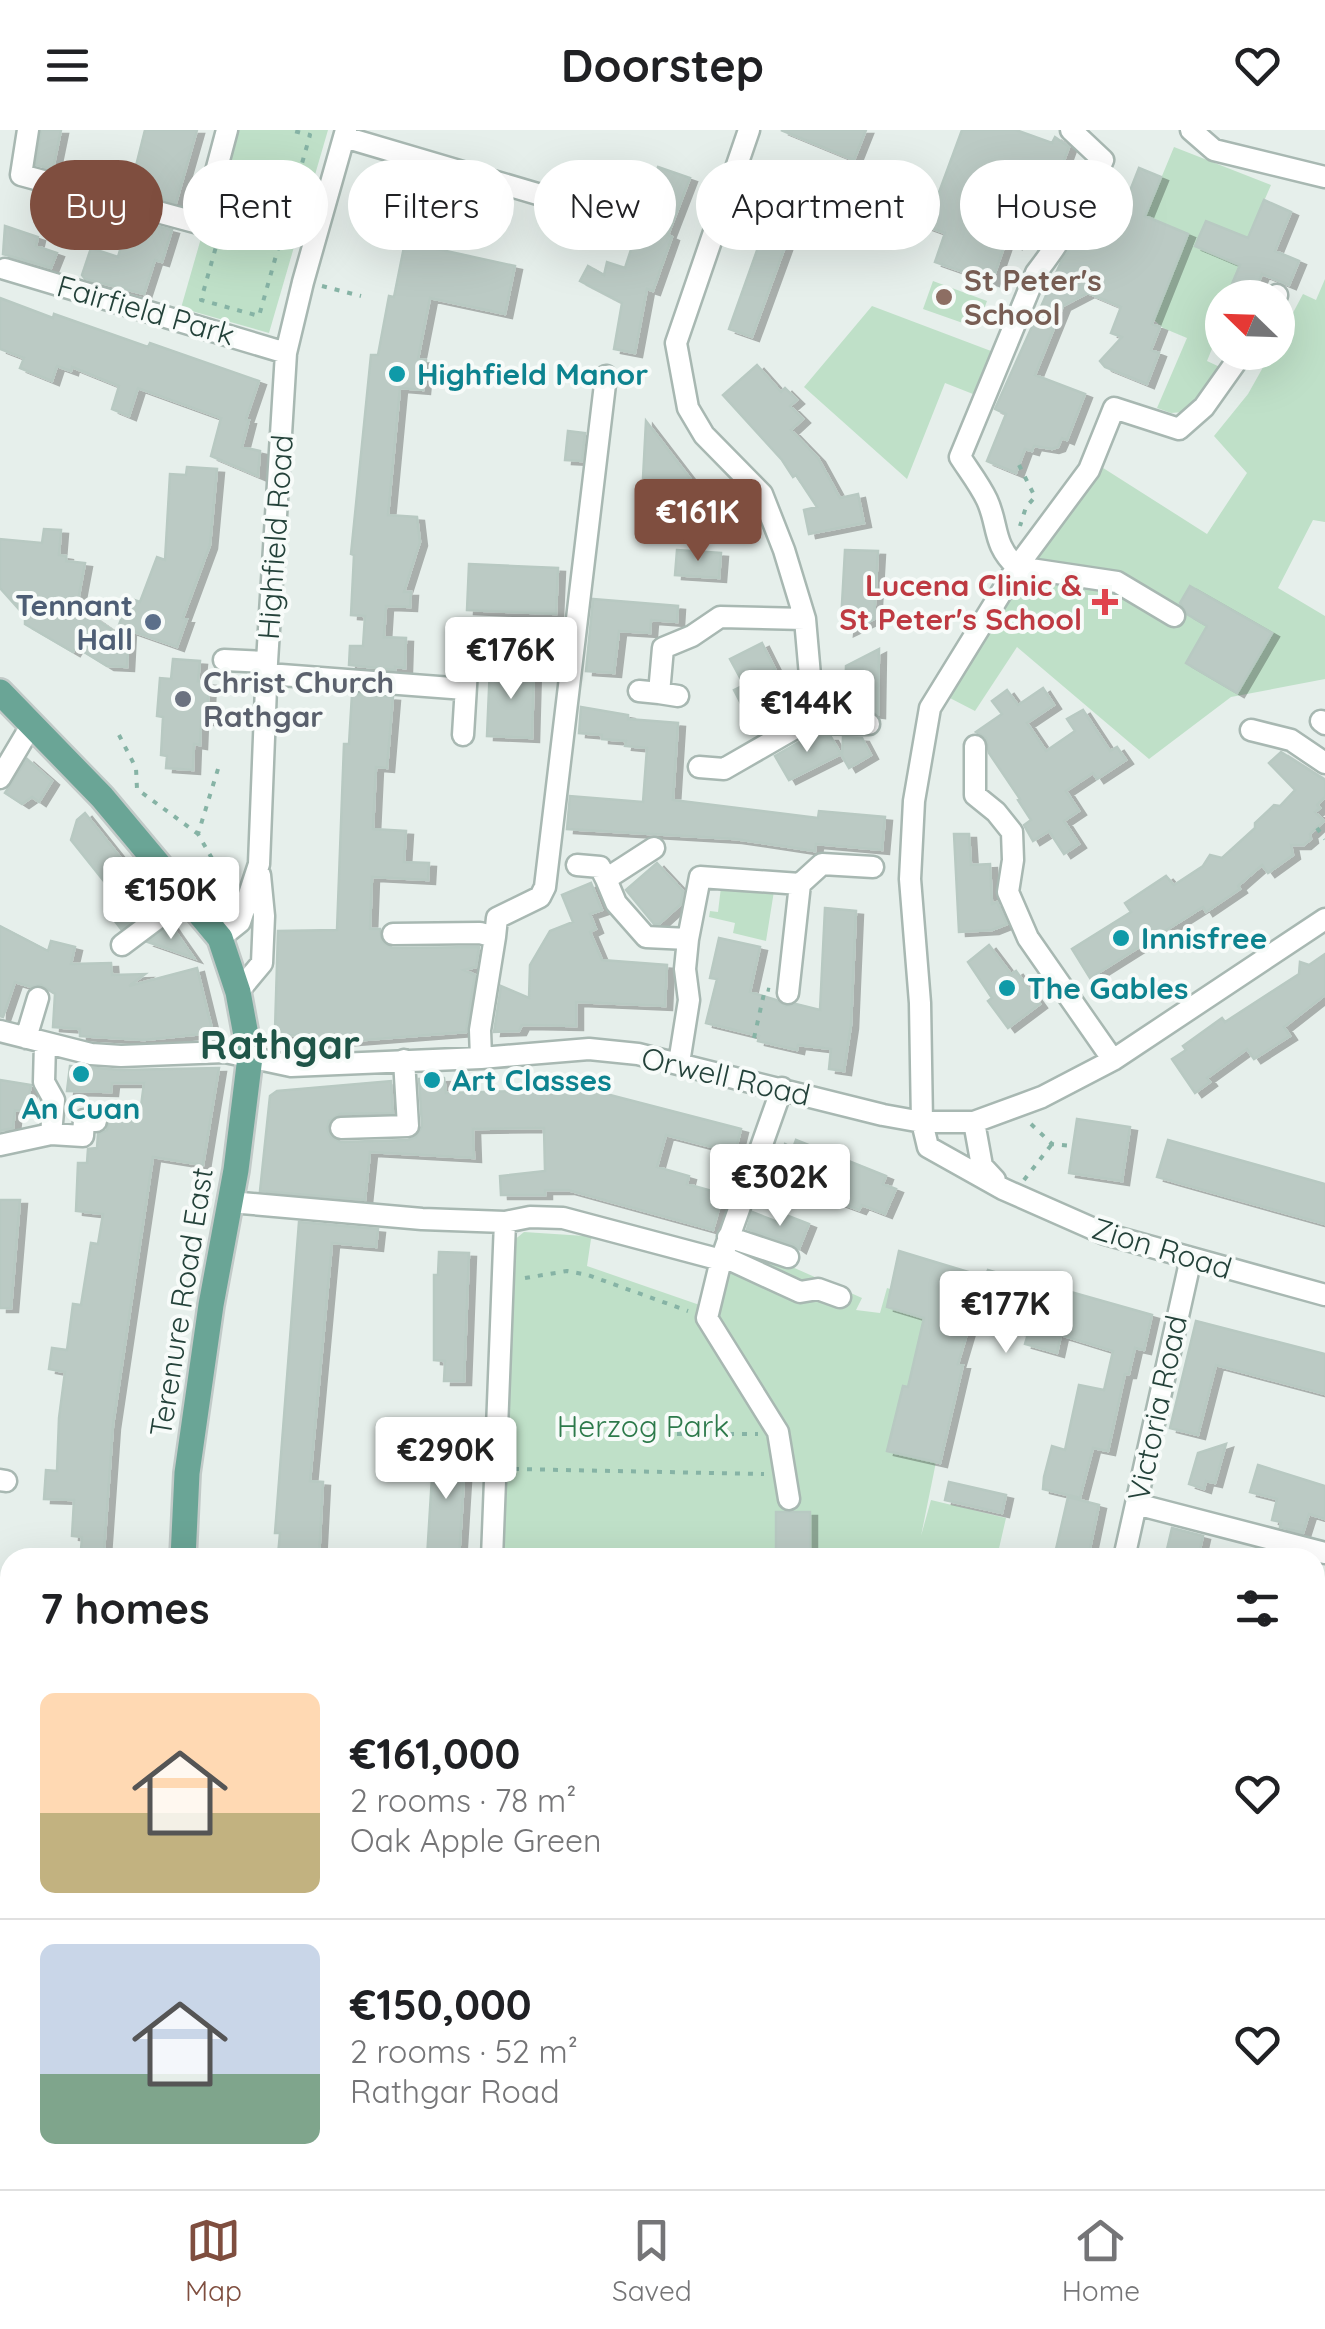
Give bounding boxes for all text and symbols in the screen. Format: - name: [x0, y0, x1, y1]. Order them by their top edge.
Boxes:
- text: Doorstep: [561, 37, 764, 93]
- icon: menu: [40, 38, 95, 93]
- icon: heart: [1230, 38, 1285, 93]
- chip: Buy: [30, 160, 163, 250]
- chip: Rent: [183, 160, 328, 250]
- chip: Filters: [348, 160, 514, 250]
- chip: New: [534, 160, 676, 250]
- chip: Apartment: [696, 160, 940, 250]
- chip: House: [960, 160, 1133, 250]
- place label: St Peter's School: [964, 261, 1102, 333]
- street label: Fairfield Park: [53, 266, 239, 354]
- north arrow: [1205, 280, 1295, 370]
- map controls: [1205, 280, 1295, 370]
- marker: St Peter's School: [933, 286, 955, 308]
- place label: Highfield Manor: [417, 355, 648, 393]
- marker: Highfield Manor: [386, 363, 408, 385]
- street label: Highfield Road: [249, 433, 301, 641]
- pin: €161K: [628, 479, 768, 564]
- text: €161K: [657, 491, 739, 531]
- place label: Lucena Clinic & St Peter's School: [839, 566, 1082, 638]
- place label: Tennant Hall: [15, 586, 133, 658]
- marker: Lucena Clinic & St Peter's School: [1092, 589, 1118, 615]
- marker: Tennant Hall: [142, 611, 164, 633]
- pin: €176K: [441, 617, 581, 702]
- text: €176K: [467, 629, 555, 669]
- place label: Christ Church Rathgar: [203, 663, 394, 735]
- pin: €144K: [737, 670, 877, 755]
- text: €144K: [761, 682, 853, 722]
- marker: Christ Church Rathgar: [172, 688, 194, 710]
- pin: €150K: [101, 857, 241, 942]
- text: €150K: [125, 869, 217, 909]
- place label: Innisfree: [1141, 919, 1267, 957]
- marker: Innisfree: [1110, 927, 1132, 949]
- place label: The Gables: [1027, 969, 1188, 1007]
- marker: The Gables: [996, 977, 1018, 999]
- district label: Rathgar: [200, 1019, 360, 1069]
- street label: Orwell Road: [638, 1038, 814, 1114]
- place label: Art Classes: [452, 1061, 612, 1099]
- marker: An Cuan: [70, 1063, 92, 1085]
- marker: Art Classes: [421, 1069, 443, 1091]
- place label: An Cuan: [22, 1089, 140, 1127]
- pin: €302K: [710, 1144, 850, 1229]
- text: €302K: [732, 1156, 828, 1196]
- street label: Terenure Road East: [141, 1165, 221, 1439]
- street label: Zion Road: [1088, 1209, 1236, 1287]
- pin: €177K: [936, 1271, 1076, 1356]
- text: €177K: [962, 1283, 1050, 1323]
- street label: Victoria Road: [1119, 1312, 1195, 1504]
- park label: Herzog Park: [557, 1407, 729, 1445]
- pin: €290K: [376, 1417, 516, 1502]
- text: €290K: [397, 1429, 495, 1469]
- icon: filters: [1230, 1581, 1285, 1636]
- text: 7 homes: [40, 1582, 209, 1635]
- text: €161,000: [350, 1727, 520, 1780]
- icon: home: [120, 1733, 240, 1853]
- icon: heart: [1230, 1766, 1285, 1821]
- text: 2 rooms · 78 m²: [350, 1780, 576, 1820]
- text: Oak Apple Green: [350, 1820, 602, 1860]
- text: €150,000: [350, 1978, 532, 2031]
- icon: home: [120, 1984, 240, 2104]
- icon: heart: [1230, 2017, 1285, 2072]
- text: 2 rooms · 52 m²: [350, 2031, 578, 2071]
- text: Rathgar Road: [350, 2071, 560, 2111]
- tab: Map: [185, 2213, 242, 2308]
- tab: Saved: [612, 2213, 692, 2308]
- tab: Home: [1062, 2213, 1140, 2308]

